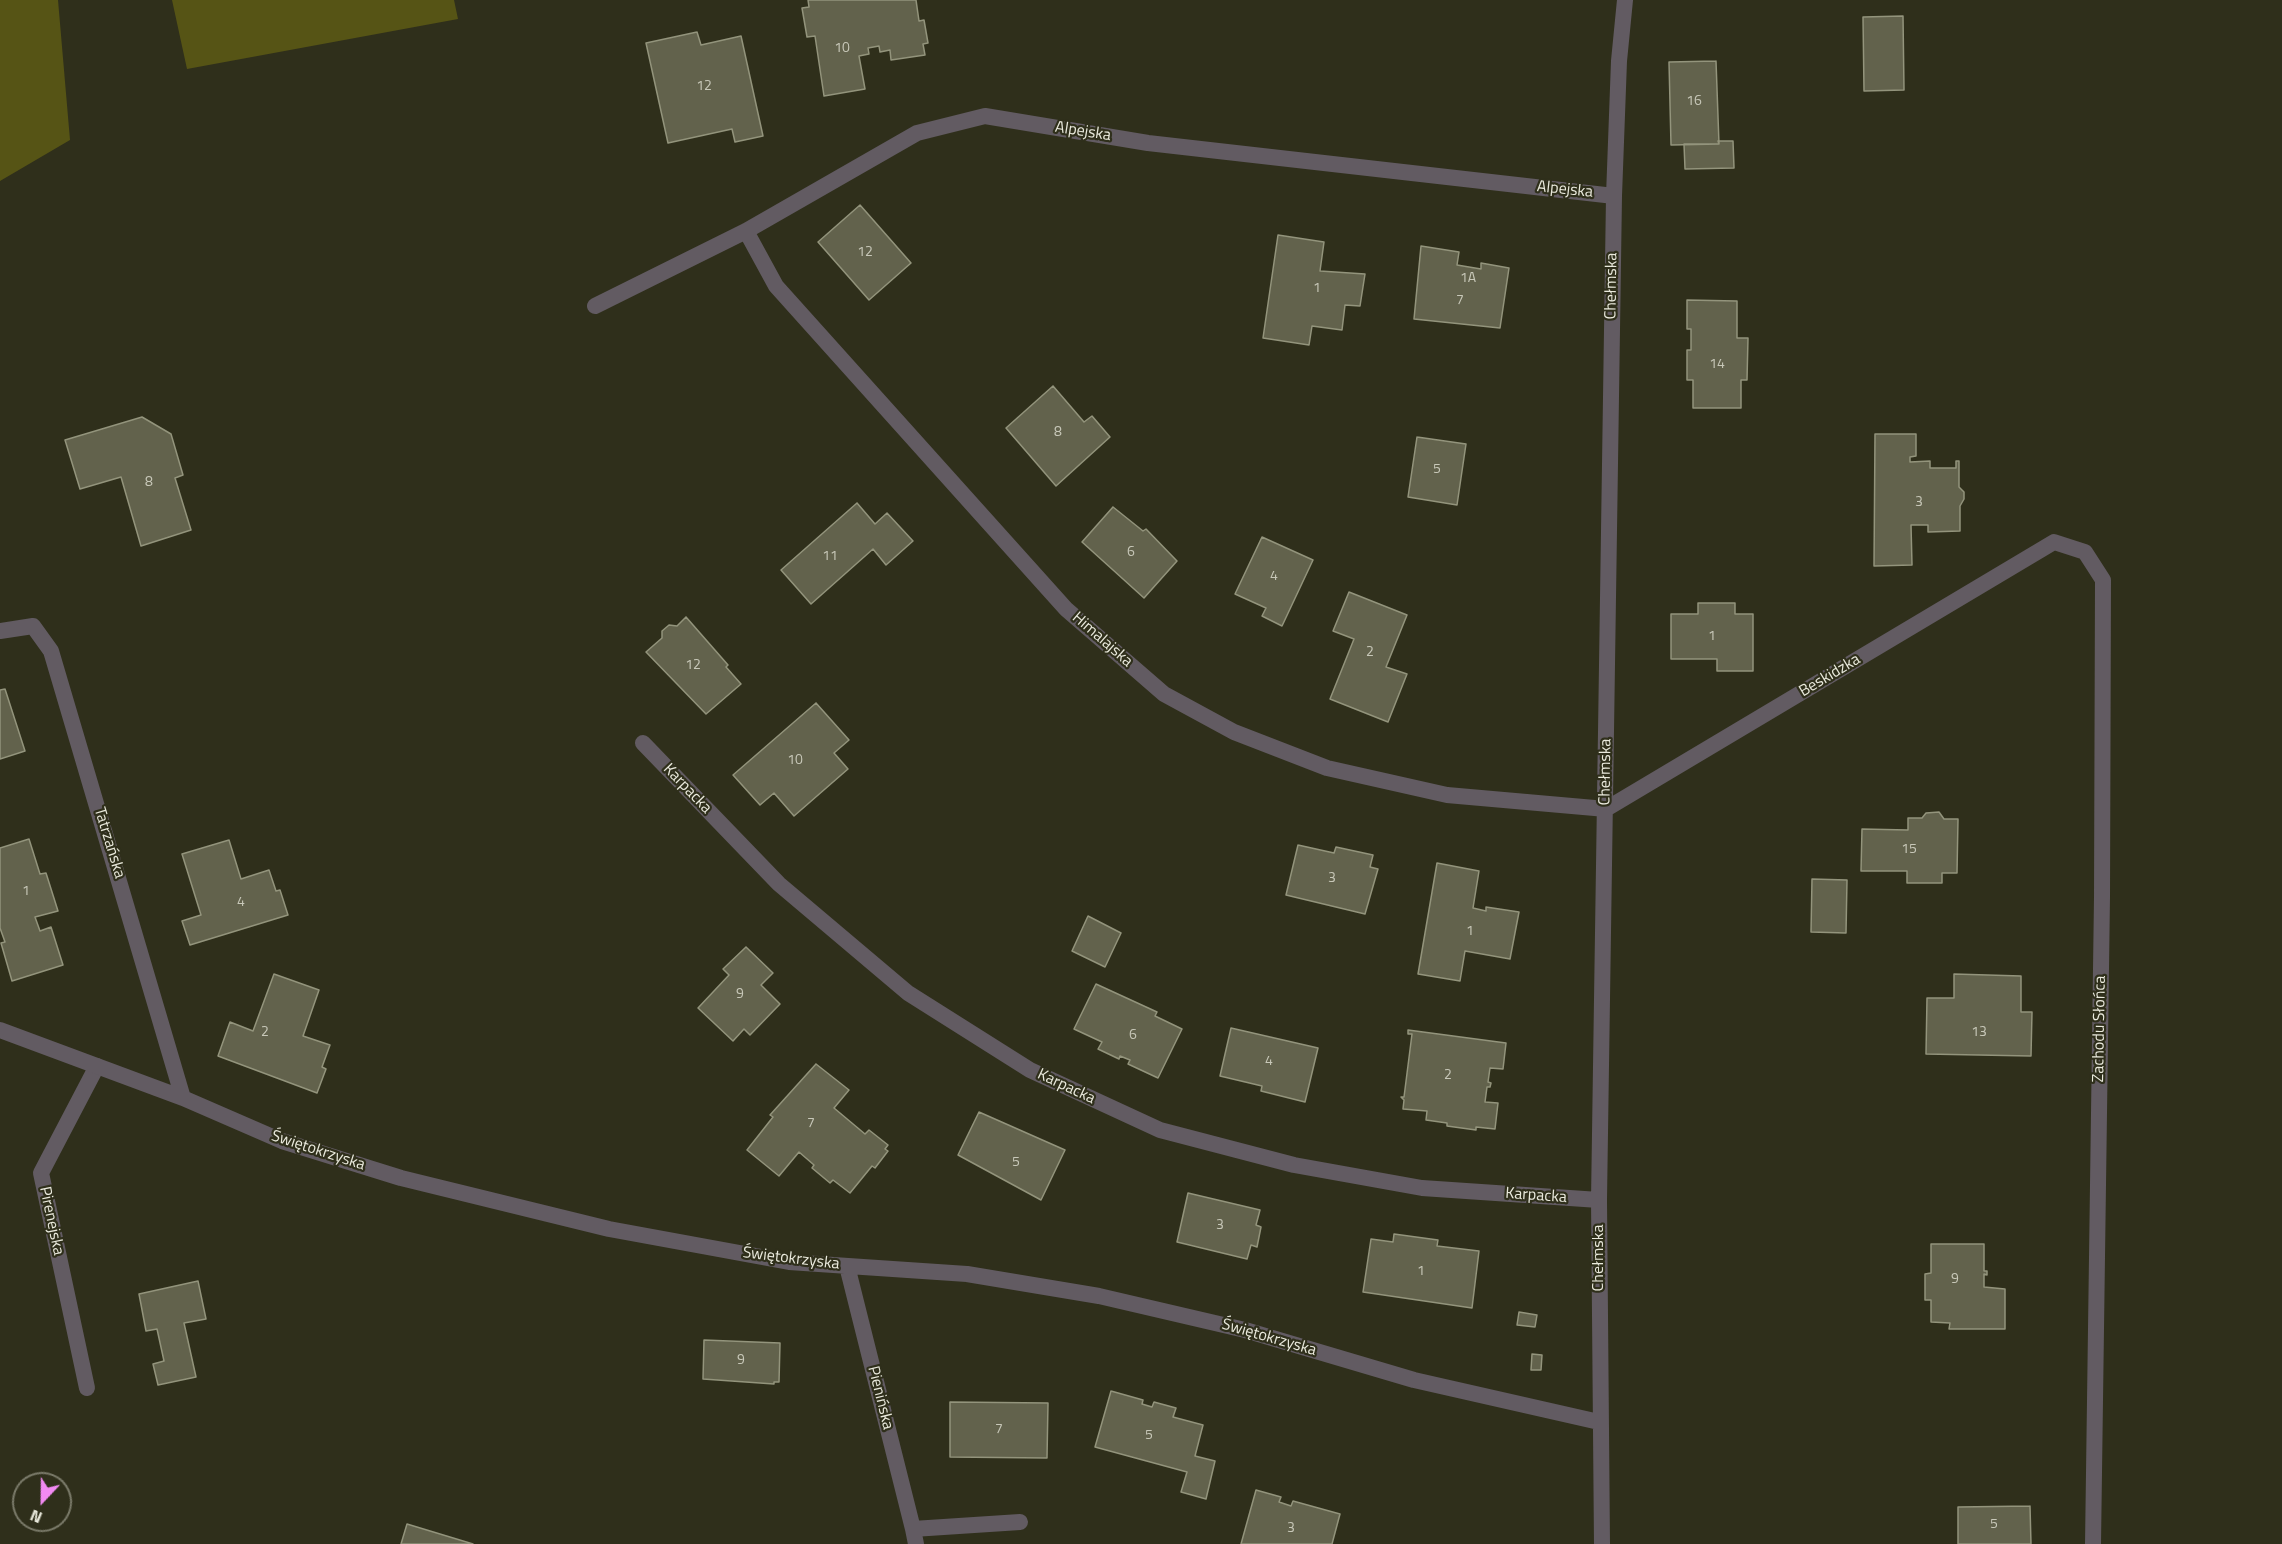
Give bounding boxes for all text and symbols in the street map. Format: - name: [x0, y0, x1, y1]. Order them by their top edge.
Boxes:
- house number: 10: [834, 41, 850, 57]
- house number: 12: [696, 79, 712, 95]
- house number: 16: [1686, 94, 1702, 110]
- street label: Alpejska: [1054, 118, 1112, 146]
- street label: Alpejska: [1536, 178, 1594, 202]
- house number: 12: [857, 245, 873, 261]
- street label: Chełmska: [1602, 252, 1622, 320]
- house number: 1A: [1460, 271, 1476, 287]
- house number: 1: [1313, 281, 1321, 297]
- house number: 7: [1456, 293, 1464, 309]
- house number: 14: [1709, 357, 1725, 373]
- house number: 8: [1054, 425, 1062, 441]
- house number: 5: [1433, 462, 1441, 478]
- house number: 8: [145, 475, 153, 491]
- house number: 3: [1915, 495, 1923, 511]
- house number: 6: [1127, 545, 1135, 561]
- house number: 11: [822, 549, 838, 565]
- house number: 4: [1270, 569, 1278, 585]
- street label: Himalajska: [1068, 608, 1136, 672]
- house number: 1: [1708, 629, 1716, 645]
- house number: 2: [1366, 645, 1374, 661]
- street label: Beskidzka: [1796, 650, 1864, 702]
- house number: 12: [685, 658, 701, 674]
- street label: Chełmska: [1596, 738, 1616, 806]
- house number: 10: [787, 753, 803, 769]
- street label: Karpacka: [659, 760, 715, 818]
- street label: Tatrzańska: [89, 805, 129, 881]
- house number: 15: [1901, 842, 1917, 858]
- house number: 3: [1328, 871, 1336, 887]
- house number: 1: [22, 884, 30, 900]
- house number: 4: [237, 895, 245, 911]
- house number: 1: [1466, 924, 1474, 940]
- street label: Zachodu Słońca: [2089, 975, 2111, 1083]
- house number: 9: [736, 987, 744, 1003]
- house number: 2: [261, 1025, 269, 1041]
- house number: 13: [1971, 1025, 1987, 1041]
- house number: 6: [1129, 1028, 1137, 1044]
- house number: 4: [1265, 1054, 1273, 1070]
- street label: Karpacka: [1034, 1065, 1098, 1109]
- house number: 2: [1444, 1068, 1452, 1084]
- house number: 7: [807, 1116, 815, 1132]
- street label: Świętokrzyska: [269, 1127, 367, 1175]
- house number: 5: [1012, 1155, 1020, 1171]
- street label: Karpacka: [1505, 1184, 1567, 1208]
- street label: Pirenejska: [34, 1185, 68, 1257]
- house number: 3: [1216, 1218, 1224, 1234]
- street label: Chełmska: [1589, 1225, 1609, 1291]
- street label: Świętokrzyska: [741, 1244, 841, 1274]
- house number: 1: [1417, 1264, 1425, 1280]
- house number: 9: [1951, 1272, 1959, 1288]
- street label: Świętokrzyska: [1219, 1315, 1319, 1361]
- house number: 9: [737, 1353, 745, 1369]
- street label: Pienińska: [863, 1364, 897, 1432]
- house number: 7: [995, 1422, 1003, 1438]
- house number: 5: [1145, 1428, 1153, 1444]
- north arrow: [12, 1472, 72, 1532]
- text: N: [26, 1504, 46, 1530]
- house number: 5: [1990, 1517, 1998, 1533]
- house number: 3: [1287, 1521, 1295, 1537]

